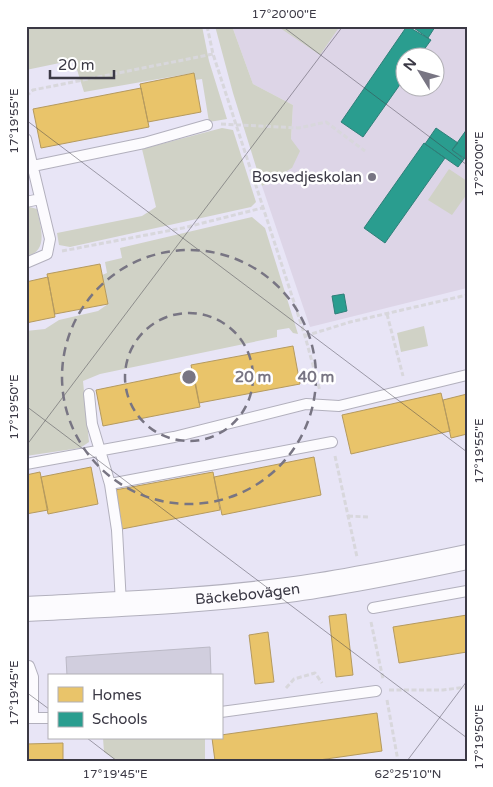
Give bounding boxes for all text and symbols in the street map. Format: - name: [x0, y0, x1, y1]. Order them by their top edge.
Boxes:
- text: 17°20'00"E: [251, 7, 317, 21]
- scale bar: [50, 48, 114, 80]
- north arrow: [396, 48, 446, 98]
- text: N: [400, 55, 420, 74]
- text: 20 m: [58, 56, 95, 74]
- text: 17°19'55"E: [7, 88, 21, 154]
- text: 17°20'00"E: [472, 131, 486, 197]
- place label: Bosvedjeskolan: [252, 168, 362, 186]
- marker: Bosvedjeskolan: [366, 171, 378, 183]
- centre of rings: [180, 368, 198, 386]
- text: 20 m: [235, 368, 271, 386]
- text: 40 m: [298, 368, 334, 386]
- text: 17°19'50"E: [7, 374, 21, 440]
- text: 17°19'55"E: [472, 418, 486, 484]
- street label: Bäckebovägen: [194, 579, 301, 608]
- text: 17°19'45"E: [7, 660, 21, 726]
- legend: [48, 674, 222, 740]
- text: Homes: [92, 686, 142, 704]
- text: 17°19'50"E: [472, 704, 486, 770]
- text: Schools: [92, 710, 148, 728]
- text: 17°19'45"E: [82, 767, 148, 781]
- text: 62°25'10"N: [375, 767, 442, 781]

